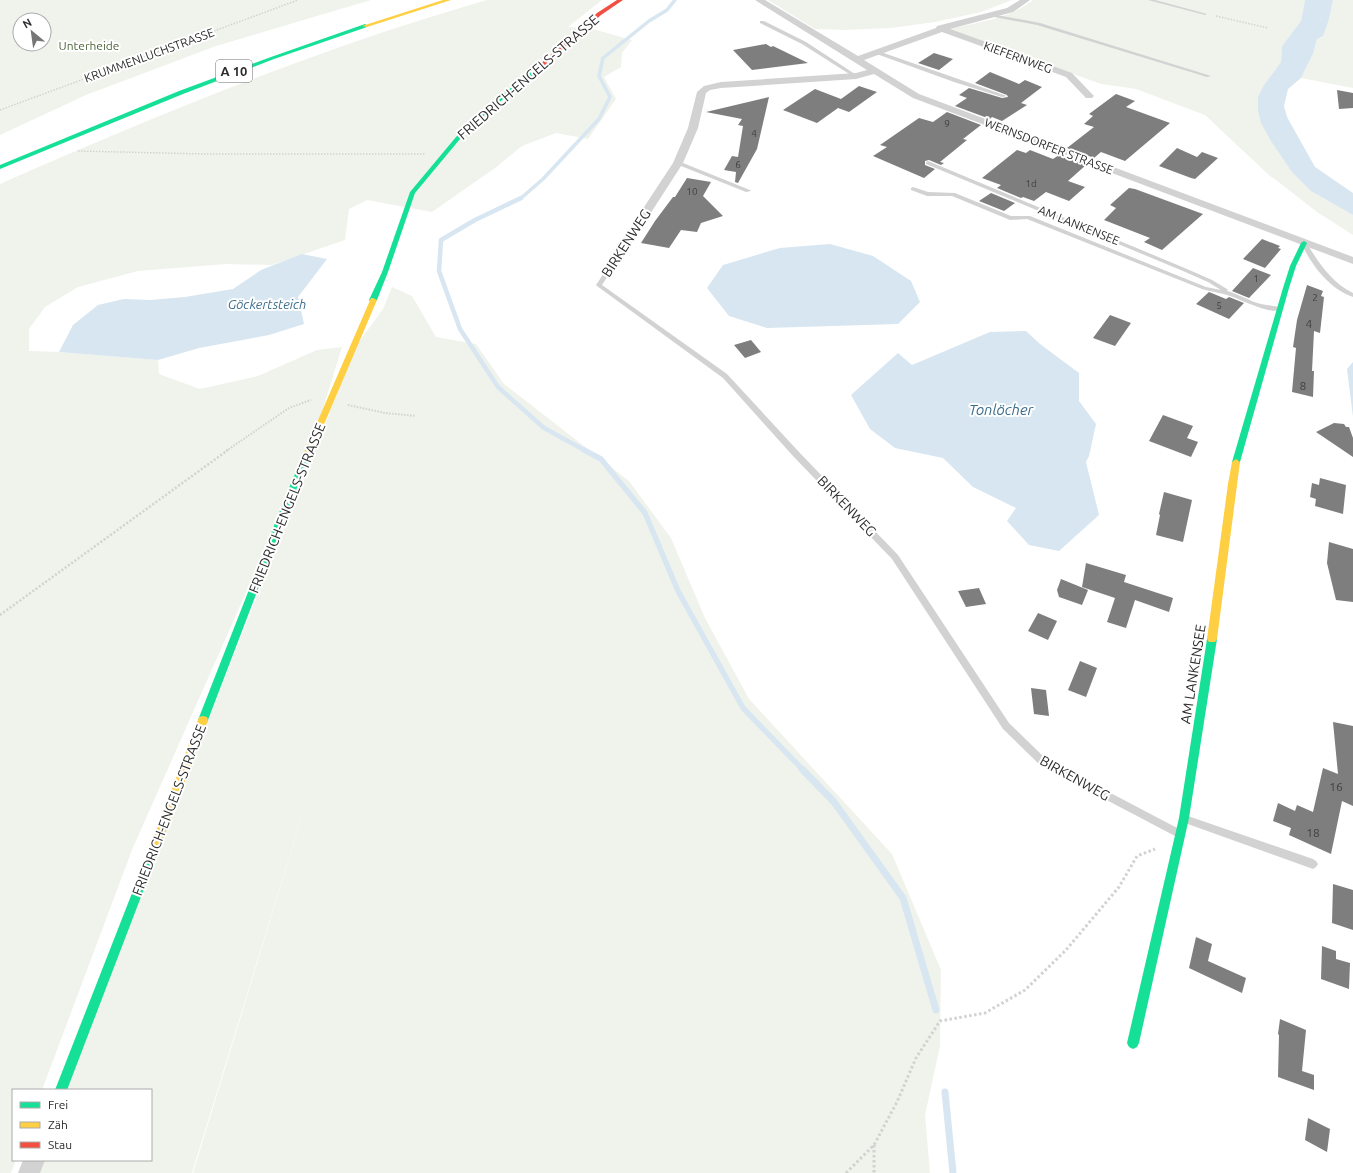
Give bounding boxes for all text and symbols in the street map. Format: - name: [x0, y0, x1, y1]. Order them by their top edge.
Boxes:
- street label: FRIEDRICH-ENGELS-STRASSE: [454, 11, 602, 143]
- north arrow: [12, 12, 52, 52]
- text: N: [21, 16, 34, 30]
- street label: KRUMMENLUCHSTRASSE: [82, 25, 216, 85]
- park label: Unterheide: [59, 39, 119, 52]
- street label: KIEFERNWEG: [982, 39, 1054, 75]
- road number: A 10: [216, 60, 252, 82]
- street label: WERNSDORFER STRASSE: [983, 115, 1115, 177]
- house number: 9: [944, 118, 950, 129]
- house number: 4: [751, 128, 757, 139]
- house number: 6: [735, 159, 741, 170]
- house number: 1d: [1025, 178, 1037, 189]
- house number: 10: [686, 186, 698, 197]
- street label: AM LANKENSEE: [1037, 203, 1122, 247]
- street label: BIRKENWEG: [598, 206, 654, 280]
- house number: 1: [1253, 273, 1259, 284]
- house number: 2: [1312, 292, 1318, 303]
- water label: Göckertsteich: [228, 297, 306, 311]
- house number: 5: [1216, 300, 1222, 311]
- house number: 4: [1306, 317, 1313, 330]
- house number: 8: [1300, 379, 1307, 392]
- water label: Tonlöcher: [969, 401, 1034, 418]
- street label: FRIEDRICH-ENGELS-STRASSE: [246, 421, 329, 595]
- street label: BIRKENWEG: [814, 473, 880, 539]
- street label: AM LANKENSEE: [1177, 623, 1209, 725]
- street label: FRIEDRICH-ENGELS-STRASSE: [129, 722, 209, 898]
- street label: BIRKENWEG: [1037, 752, 1113, 804]
- house number: 16: [1329, 780, 1343, 793]
- house number: 18: [1306, 826, 1320, 839]
- legend: [12, 1089, 152, 1161]
- text: Frei: [48, 1098, 68, 1111]
- text: Zäh: [48, 1118, 68, 1131]
- text: Stau: [48, 1138, 72, 1151]

